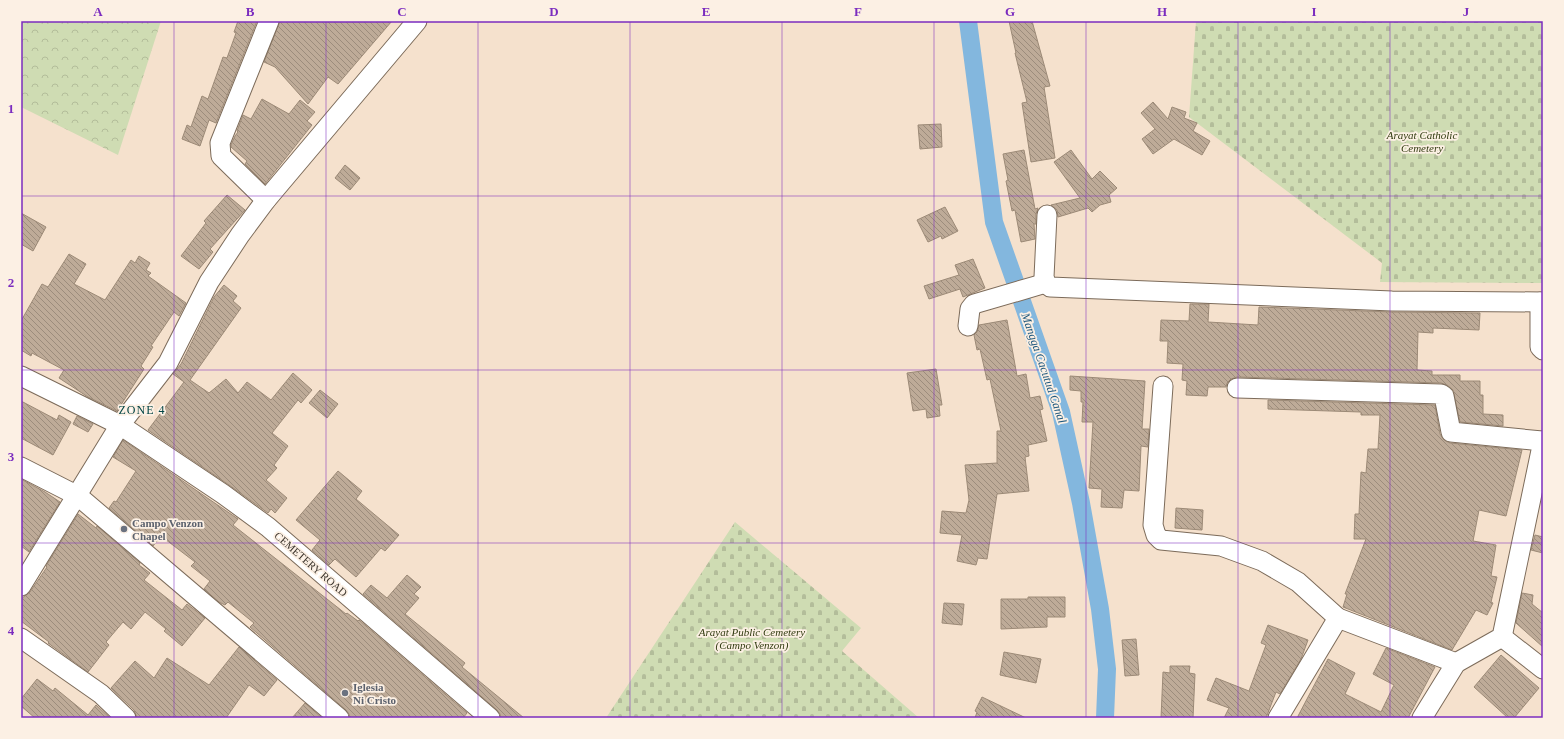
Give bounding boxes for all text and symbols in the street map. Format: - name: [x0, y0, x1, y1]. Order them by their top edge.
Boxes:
- text: A: [93, 4, 103, 19]
- text: B: [246, 4, 255, 19]
- text: C: [397, 4, 407, 19]
- text: D: [549, 4, 559, 19]
- text: E: [702, 4, 710, 19]
- text: F: [854, 4, 862, 19]
- text: G: [1005, 4, 1015, 19]
- text: H: [1157, 4, 1167, 19]
- text: I: [1311, 4, 1317, 19]
- text: J: [1463, 4, 1470, 19]
- text: 1: [8, 101, 14, 116]
- park label: Arayat Catholic Cemetery: [1386, 129, 1457, 154]
- text: 2: [8, 275, 14, 290]
- water label: Mangga Cacutud Canal: [1018, 310, 1070, 426]
- district label: ZONE 4: [119, 403, 166, 417]
- text: 3: [8, 449, 15, 464]
- place label: Campo Venzon Chapel: [132, 517, 203, 542]
- marker: Campo Venzon Chapel: [119, 524, 129, 534]
- street label: CEMETERY ROAD: [272, 529, 350, 599]
- text: 4: [8, 623, 15, 638]
- park label: Arayat Public Cemetery (Campo Venzon): [698, 626, 805, 652]
- place label: Iglesia Ni Cristo: [353, 681, 397, 706]
- marker: Iglesia Ni Cristo: [340, 688, 350, 698]

